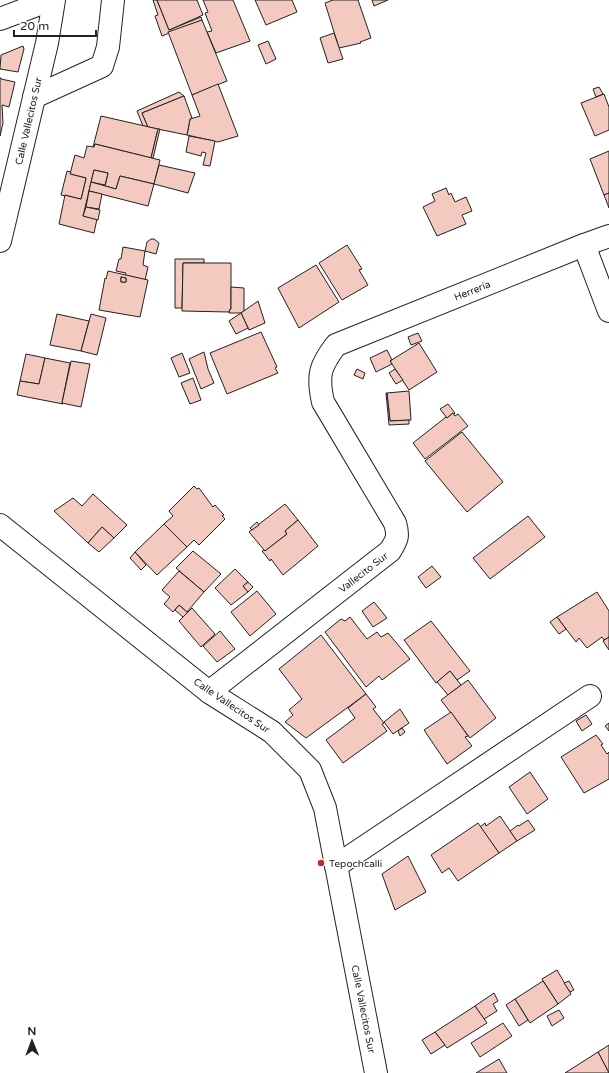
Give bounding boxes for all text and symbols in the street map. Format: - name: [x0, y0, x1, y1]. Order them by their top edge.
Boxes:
- scale bar: [14, 12, 96, 38]
- text: 20 m: [20, 19, 49, 33]
- street label: Calle Vallecitos Sur: [13, 76, 45, 166]
- street label: Herrería: [452, 278, 492, 304]
- street label: Vallecito Sur: [337, 550, 391, 596]
- street label: Calle Vallecitos Sur: [191, 676, 272, 736]
- marker: Tepochcalli: [316, 858, 326, 868]
- place label: Tepochcalli: [329, 858, 382, 870]
- street label: Calle Vallecitos Sur: [349, 964, 377, 1054]
- north arrow: [12, 1021, 52, 1061]
- text: N: [27, 1025, 36, 1038]

